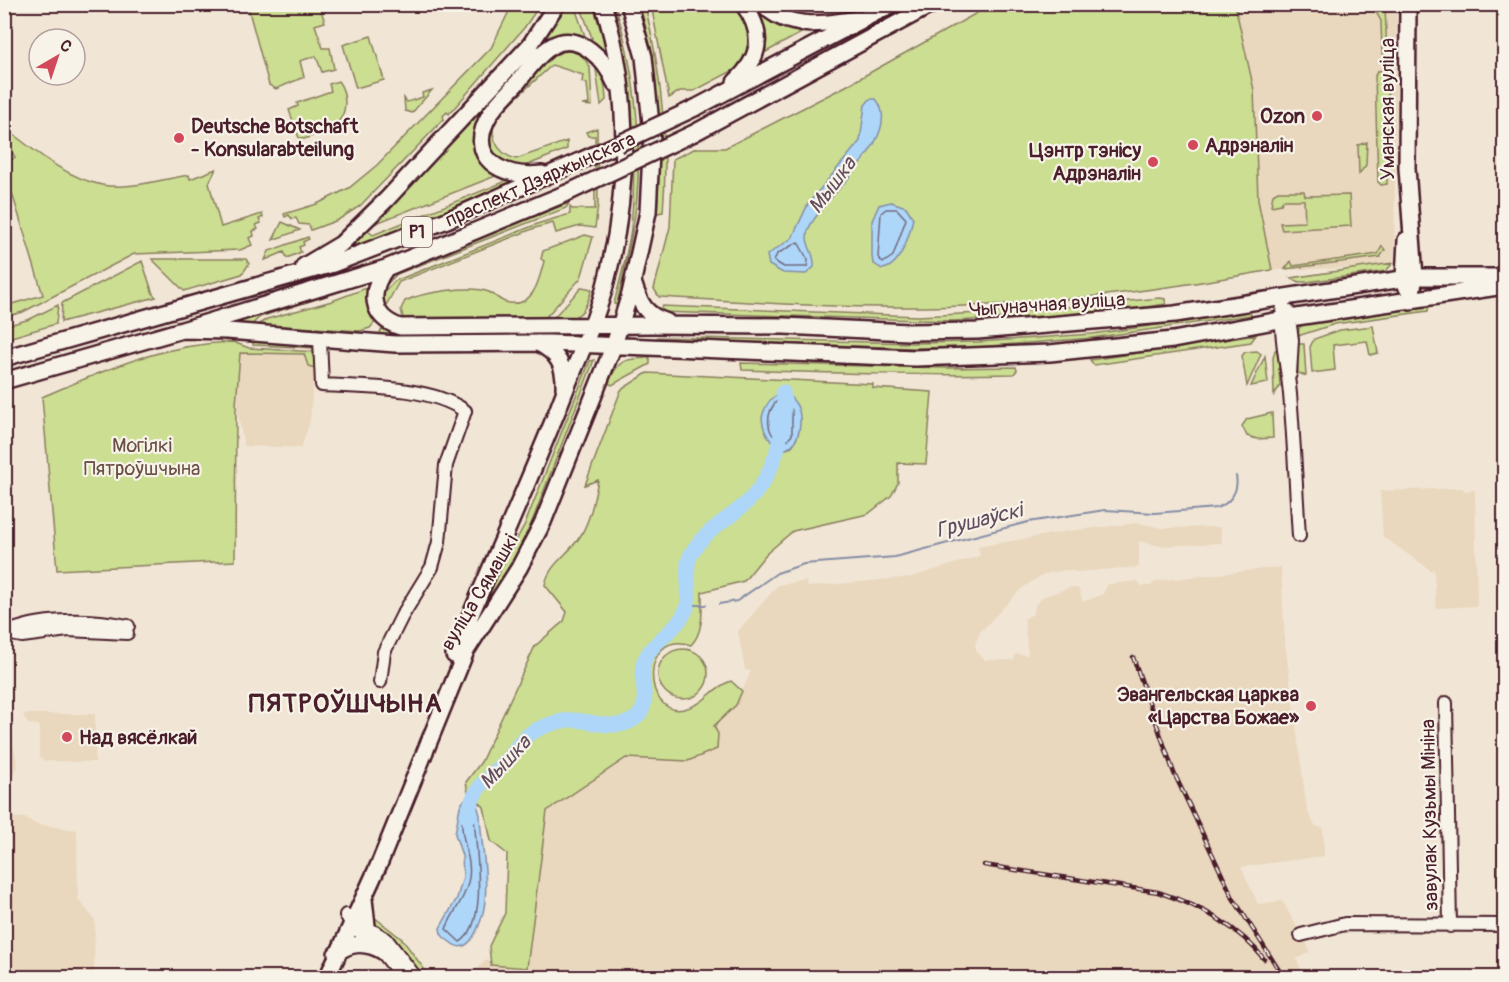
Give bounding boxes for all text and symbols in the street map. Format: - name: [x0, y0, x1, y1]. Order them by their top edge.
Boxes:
- north arrow: [27, 27, 87, 87]
- text: С: [56, 35, 76, 57]
- street label: Уманская вуліца: [1375, 38, 1400, 180]
- place label: Ozon: [1260, 104, 1305, 129]
- marker: Ozon: [1310, 109, 1324, 123]
- place label: Deutsche Botschaft - Konsularabteilung: [191, 114, 359, 162]
- street label: праспект Дзяржынскага: [441, 126, 639, 233]
- marker: Deutsche Botschaft - Konsularabteilung: [172, 131, 186, 145]
- place label: Адрэналін: [1205, 133, 1294, 158]
- place label: Цэнтр тэнісу Адрэналін: [1029, 138, 1141, 186]
- marker: Адрэналін: [1186, 138, 1200, 152]
- water label: Мышка: [802, 151, 863, 219]
- marker: Цэнтр тэнісу Адрэналін: [1146, 155, 1160, 169]
- road number: Р1: [402, 217, 432, 247]
- street label: Чыгуначная вуліца: [968, 287, 1126, 322]
- park label: Могілкі Пятроўшчына: [84, 433, 200, 481]
- water label: Грушаўскі: [933, 496, 1028, 544]
- street label: вуліца Сямашкі: [435, 530, 524, 655]
- place label: Эвангельская царква «Царства Божае»: [1117, 682, 1300, 730]
- district label: ПЯТРОЎШЧЫНА: [249, 688, 443, 720]
- marker: Эвангельская царква «Царства Божае»: [1304, 699, 1318, 713]
- street label: завулак Кузьмы Мініна: [1415, 719, 1444, 911]
- place label: Над вясёлкай: [79, 725, 197, 750]
- water label: Мышка: [474, 729, 538, 795]
- marker: Над вясёлкай: [60, 730, 74, 744]

